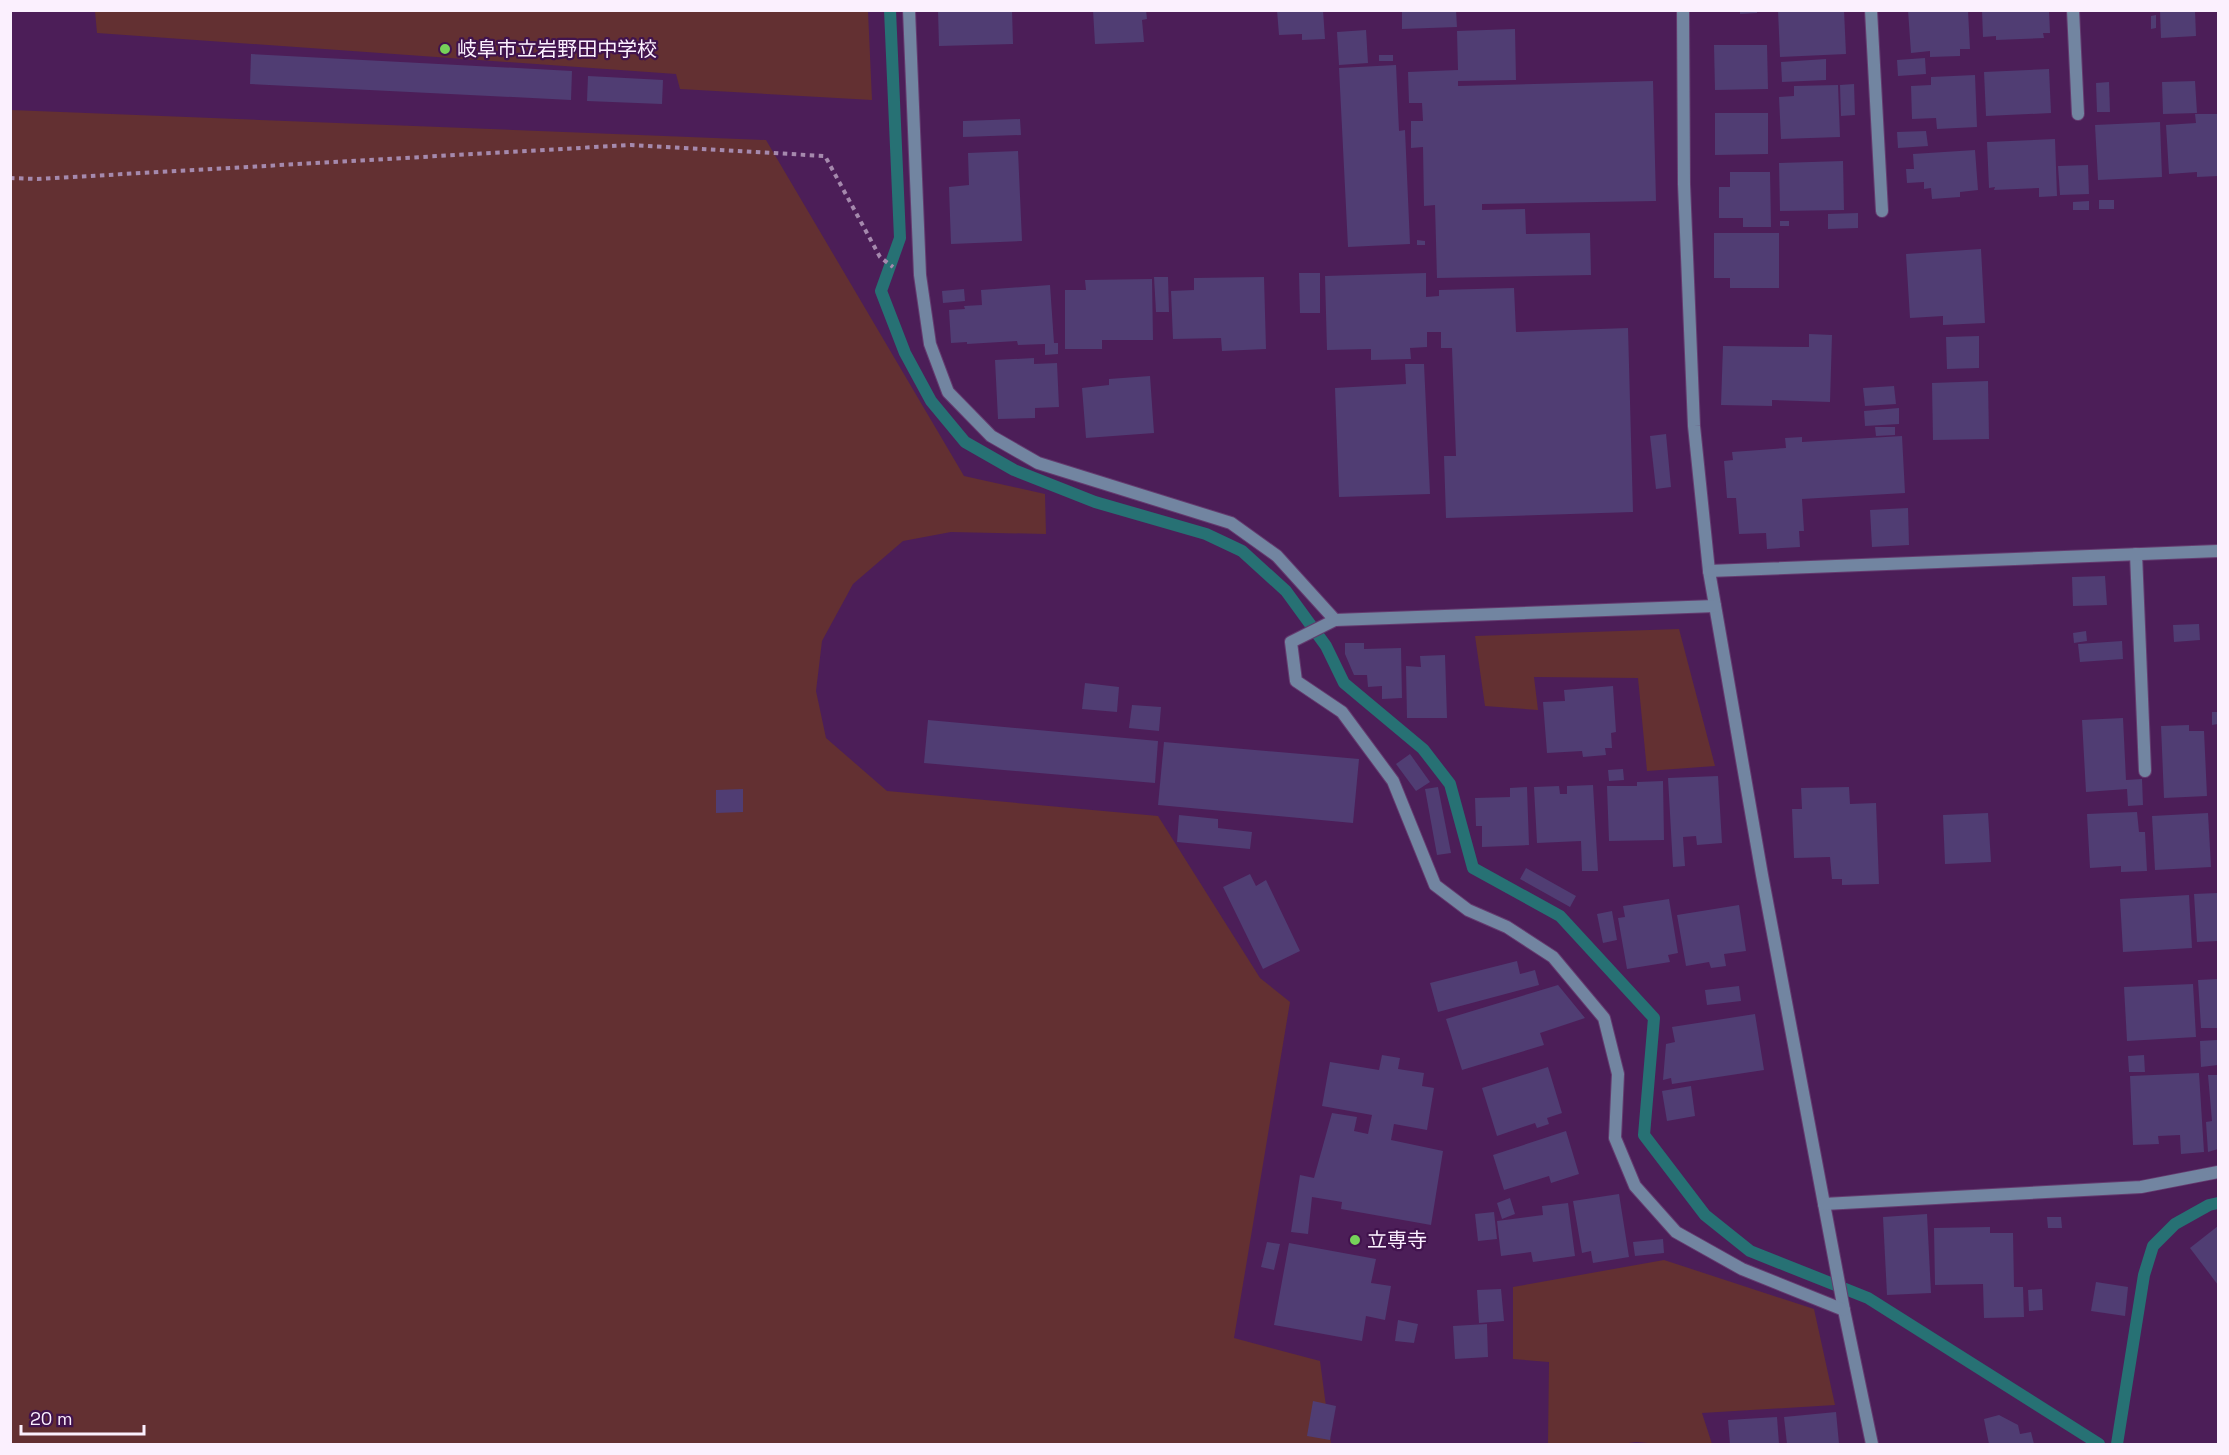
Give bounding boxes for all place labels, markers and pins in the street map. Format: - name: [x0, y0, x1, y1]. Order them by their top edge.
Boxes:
- place label: 岐阜市立岩野田中学校: [457, 36, 657, 62]
- marker: 岐阜市立岩野田中学校: [438, 42, 452, 56]
- place label: 立専寺: [1367, 1227, 1427, 1253]
- marker: 立専寺: [1348, 1233, 1362, 1247]

